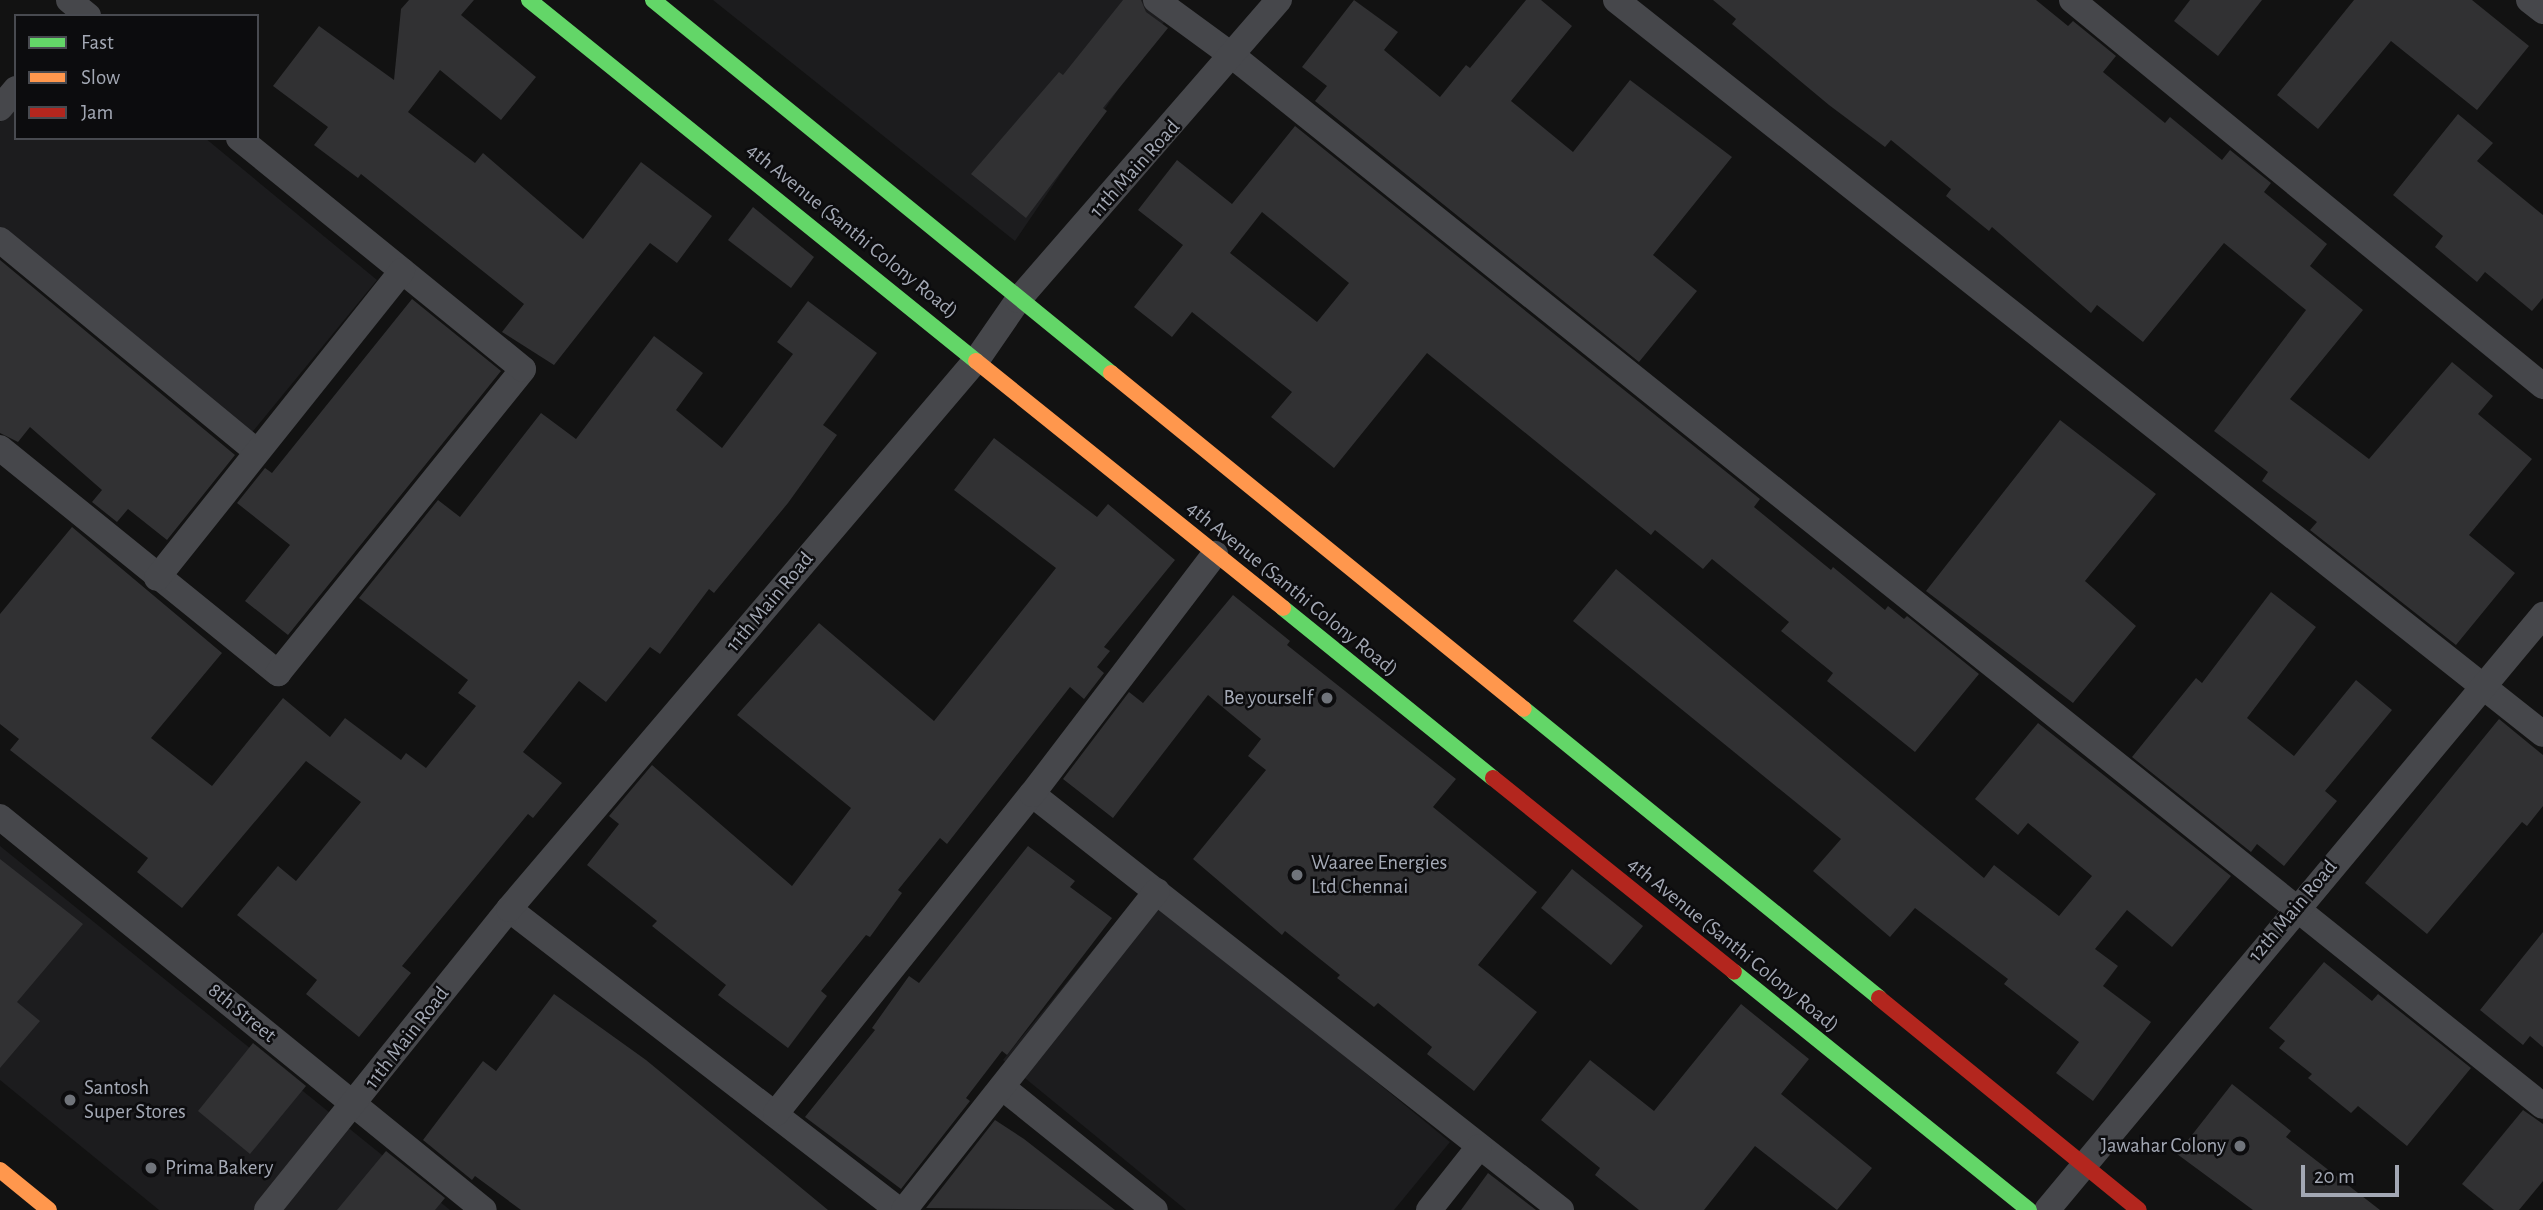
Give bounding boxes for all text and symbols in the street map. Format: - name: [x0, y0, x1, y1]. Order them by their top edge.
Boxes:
- legend: [14, 14, 259, 140]
- text: Fast: [81, 32, 114, 53]
- text: Slow: [81, 67, 120, 88]
- text: Jam: [81, 102, 113, 123]
- street label: 11th Main Road: [1085, 115, 1185, 223]
- street label: 4th Avenue (Santhi Colony Road): [741, 138, 963, 324]
- street label: 4th Avenue (Santhi Colony Road): [1181, 496, 1403, 682]
- street label: 11th Main Road: [721, 547, 819, 657]
- place label: Be yourself: [1224, 685, 1313, 711]
- marker: Be yourself: [1319, 690, 1335, 706]
- place label: Waaree Energies Ltd Chennai: [1311, 850, 1447, 900]
- street label: 4th Avenue (Santhi Colony Road): [1622, 852, 1844, 1038]
- street label: 12th Main Road: [2243, 855, 2343, 967]
- marker: Waaree Energies Ltd Chennai: [1289, 867, 1305, 883]
- street label: 8th Street: [203, 978, 281, 1048]
- street label: 11th Main Road: [359, 982, 455, 1094]
- place label: Santosh Super Stores: [84, 1075, 186, 1125]
- marker: Santosh Super Stores: [62, 1092, 78, 1108]
- place label: Jawahar Colony: [2101, 1133, 2226, 1159]
- marker: Jawahar Colony: [2232, 1138, 2248, 1154]
- scale bar: [2305, 1150, 2403, 1194]
- place label: Prima Bakery: [165, 1155, 273, 1181]
- marker: Prima Bakery: [143, 1160, 159, 1176]
- text: 20 m: [2314, 1166, 2355, 1187]

